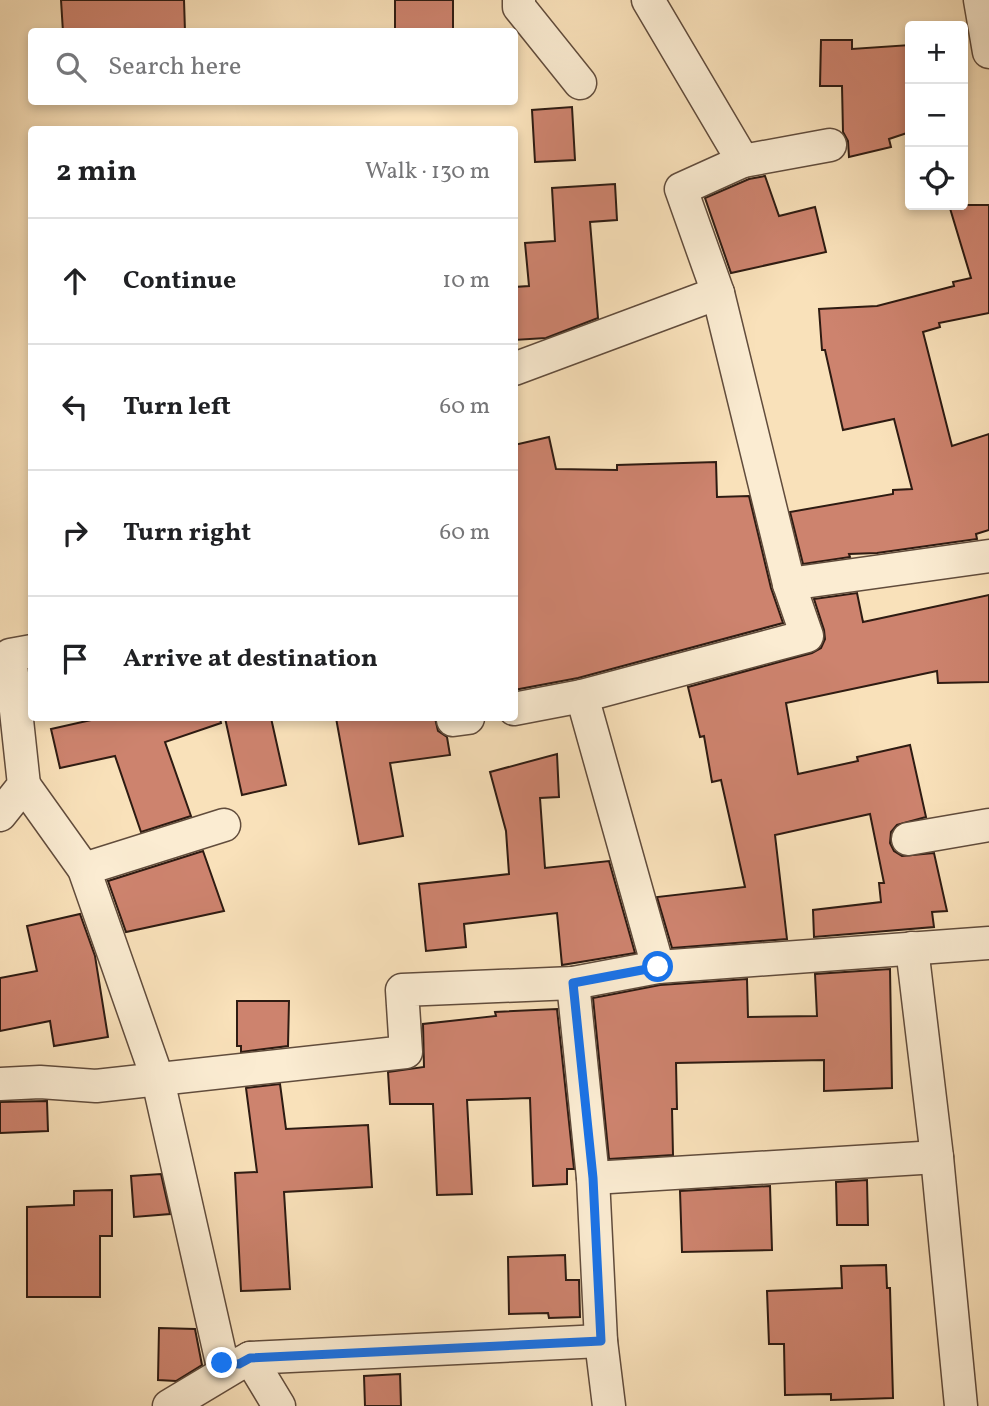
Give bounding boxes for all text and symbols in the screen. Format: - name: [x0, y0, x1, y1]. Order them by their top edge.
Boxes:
- map controls: [905, 21, 968, 210]
- button: +: [905, 21, 968, 84]
- search box: [28, 28, 518, 105]
- icon: search: [52, 48, 90, 86]
- text: Search here: [108, 49, 241, 85]
- button: −: [905, 84, 968, 147]
- button: locate: [905, 147, 968, 210]
- text: 2 min: [56, 151, 137, 193]
- text: Walk · 130 m: [365, 156, 490, 188]
- icon: ahead: [56, 262, 94, 300]
- text: Continue: [123, 263, 236, 299]
- text: 10 m: [442, 265, 490, 297]
- icon: left: [56, 388, 94, 426]
- text: Turn left: [123, 389, 231, 425]
- text: 60 m: [440, 391, 490, 423]
- icon: right: [56, 514, 94, 552]
- text: Turn right: [123, 515, 251, 551]
- text: 60 m: [440, 517, 490, 549]
- icon: arrive: [56, 640, 94, 678]
- text: Arrive at destination: [123, 641, 378, 677]
- route start: [642, 951, 673, 982]
- route end: [206, 1347, 237, 1378]

